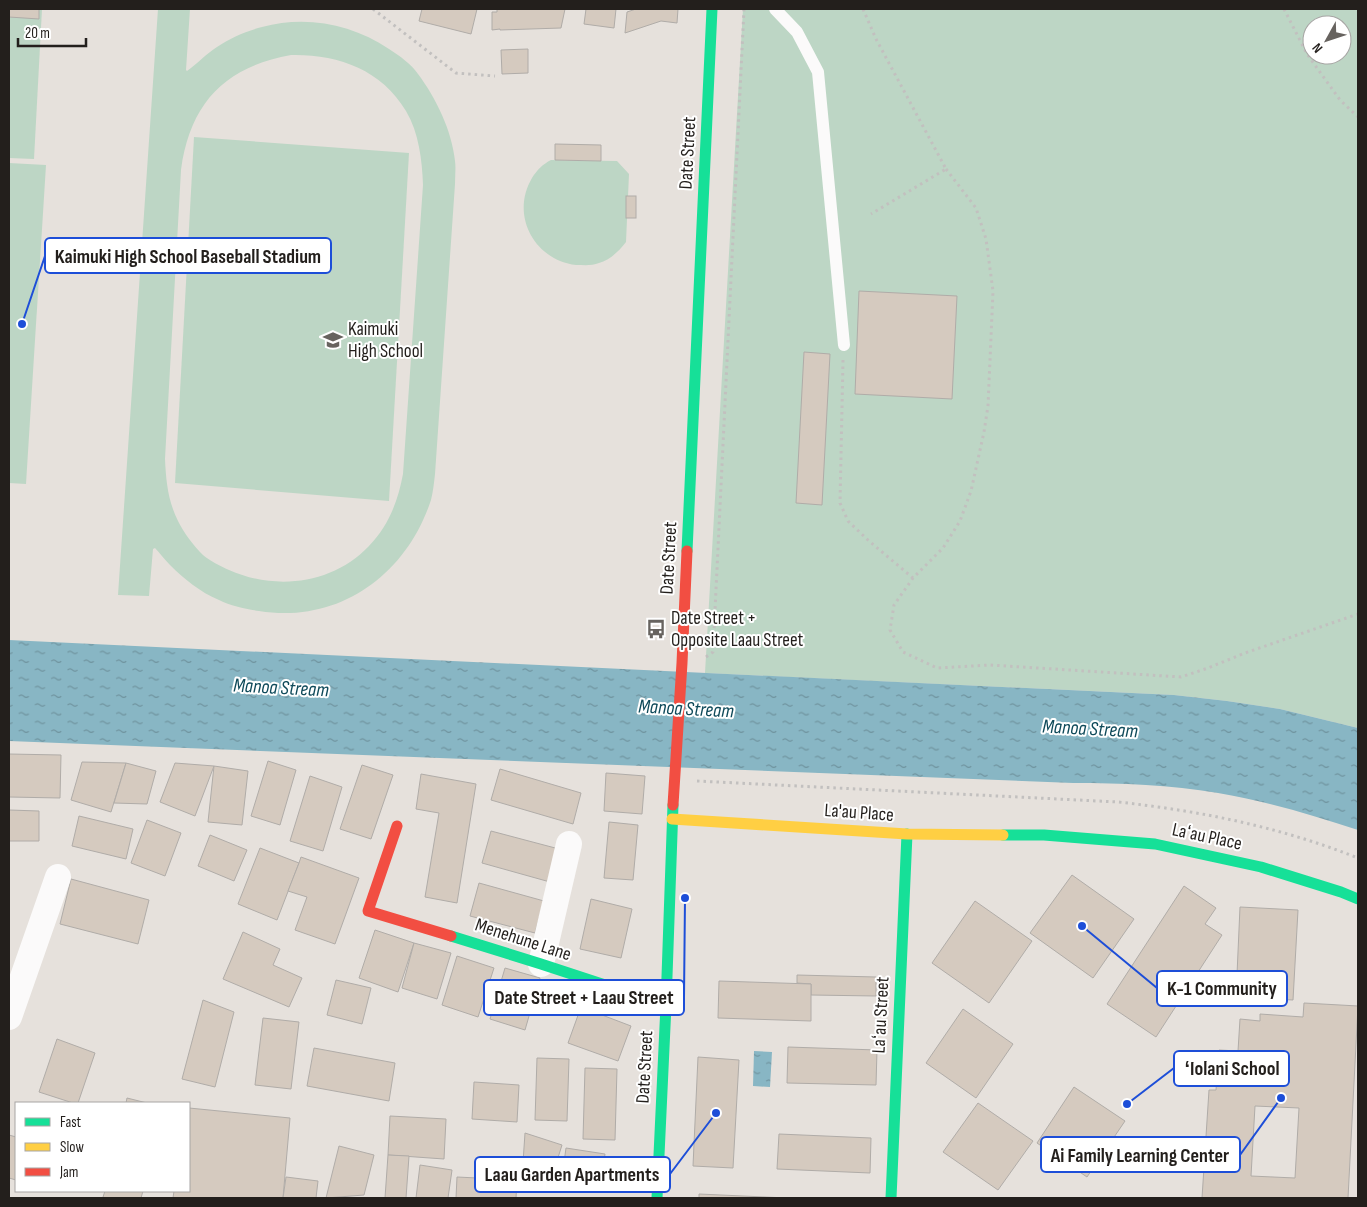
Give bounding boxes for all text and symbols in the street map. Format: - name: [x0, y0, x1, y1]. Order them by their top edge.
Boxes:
- scale bar: [18, 15, 85, 47]
- north arrow: [1302, 15, 1352, 65]
- text: 20 m: [25, 24, 50, 43]
- text: N: [1309, 40, 1326, 56]
- street label: Date Street: [675, 116, 701, 190]
- callout: Kaimuki High School Baseball Stadium: [45, 238, 331, 273]
- text: Kaimuki High School Baseball Stadium: [55, 245, 321, 269]
- place label: Kaimuki High School: [348, 318, 423, 363]
- school or university icon: Kaimuki High School: [322, 329, 344, 351]
- street label: Date Street: [656, 521, 682, 595]
- place label: Date Street + Opposite Laau Street: [671, 607, 804, 652]
- bus stop icon: Date Street + Opposite Laau Street: [645, 618, 667, 640]
- water label: Manoa Stream: [233, 674, 330, 703]
- water label: Manoa Stream: [638, 695, 735, 724]
- water label: Manoa Stream: [1042, 715, 1139, 744]
- street label: La'au Place: [823, 799, 895, 827]
- street label: Laʻau Place: [1170, 818, 1244, 856]
- street label: Menehune Lane: [472, 914, 574, 966]
- callout: K-1 Community: [1157, 971, 1287, 1006]
- street label: Laʻau Street: [868, 976, 895, 1054]
- text: K-1 Community: [1167, 977, 1278, 1001]
- callout: Date Street + Laau Street: [484, 980, 684, 1015]
- text: Date Street + Laau Street: [494, 986, 674, 1010]
- street label: Date Street: [632, 1030, 658, 1104]
- callout: ʻIolani School: [1174, 1051, 1289, 1086]
- text: ʻIolani School: [1185, 1057, 1279, 1081]
- legend: [15, 1102, 190, 1192]
- text: Fast: [60, 1113, 82, 1132]
- callout: Ai Family Learning Center: [1041, 1137, 1240, 1172]
- text: Slow: [60, 1138, 84, 1157]
- text: Ai Family Learning Center: [1050, 1144, 1229, 1168]
- callout: Laau Garden Apartments: [475, 1157, 670, 1192]
- text: Jam: [59, 1163, 78, 1182]
- text: Laau Garden Apartments: [485, 1163, 660, 1187]

